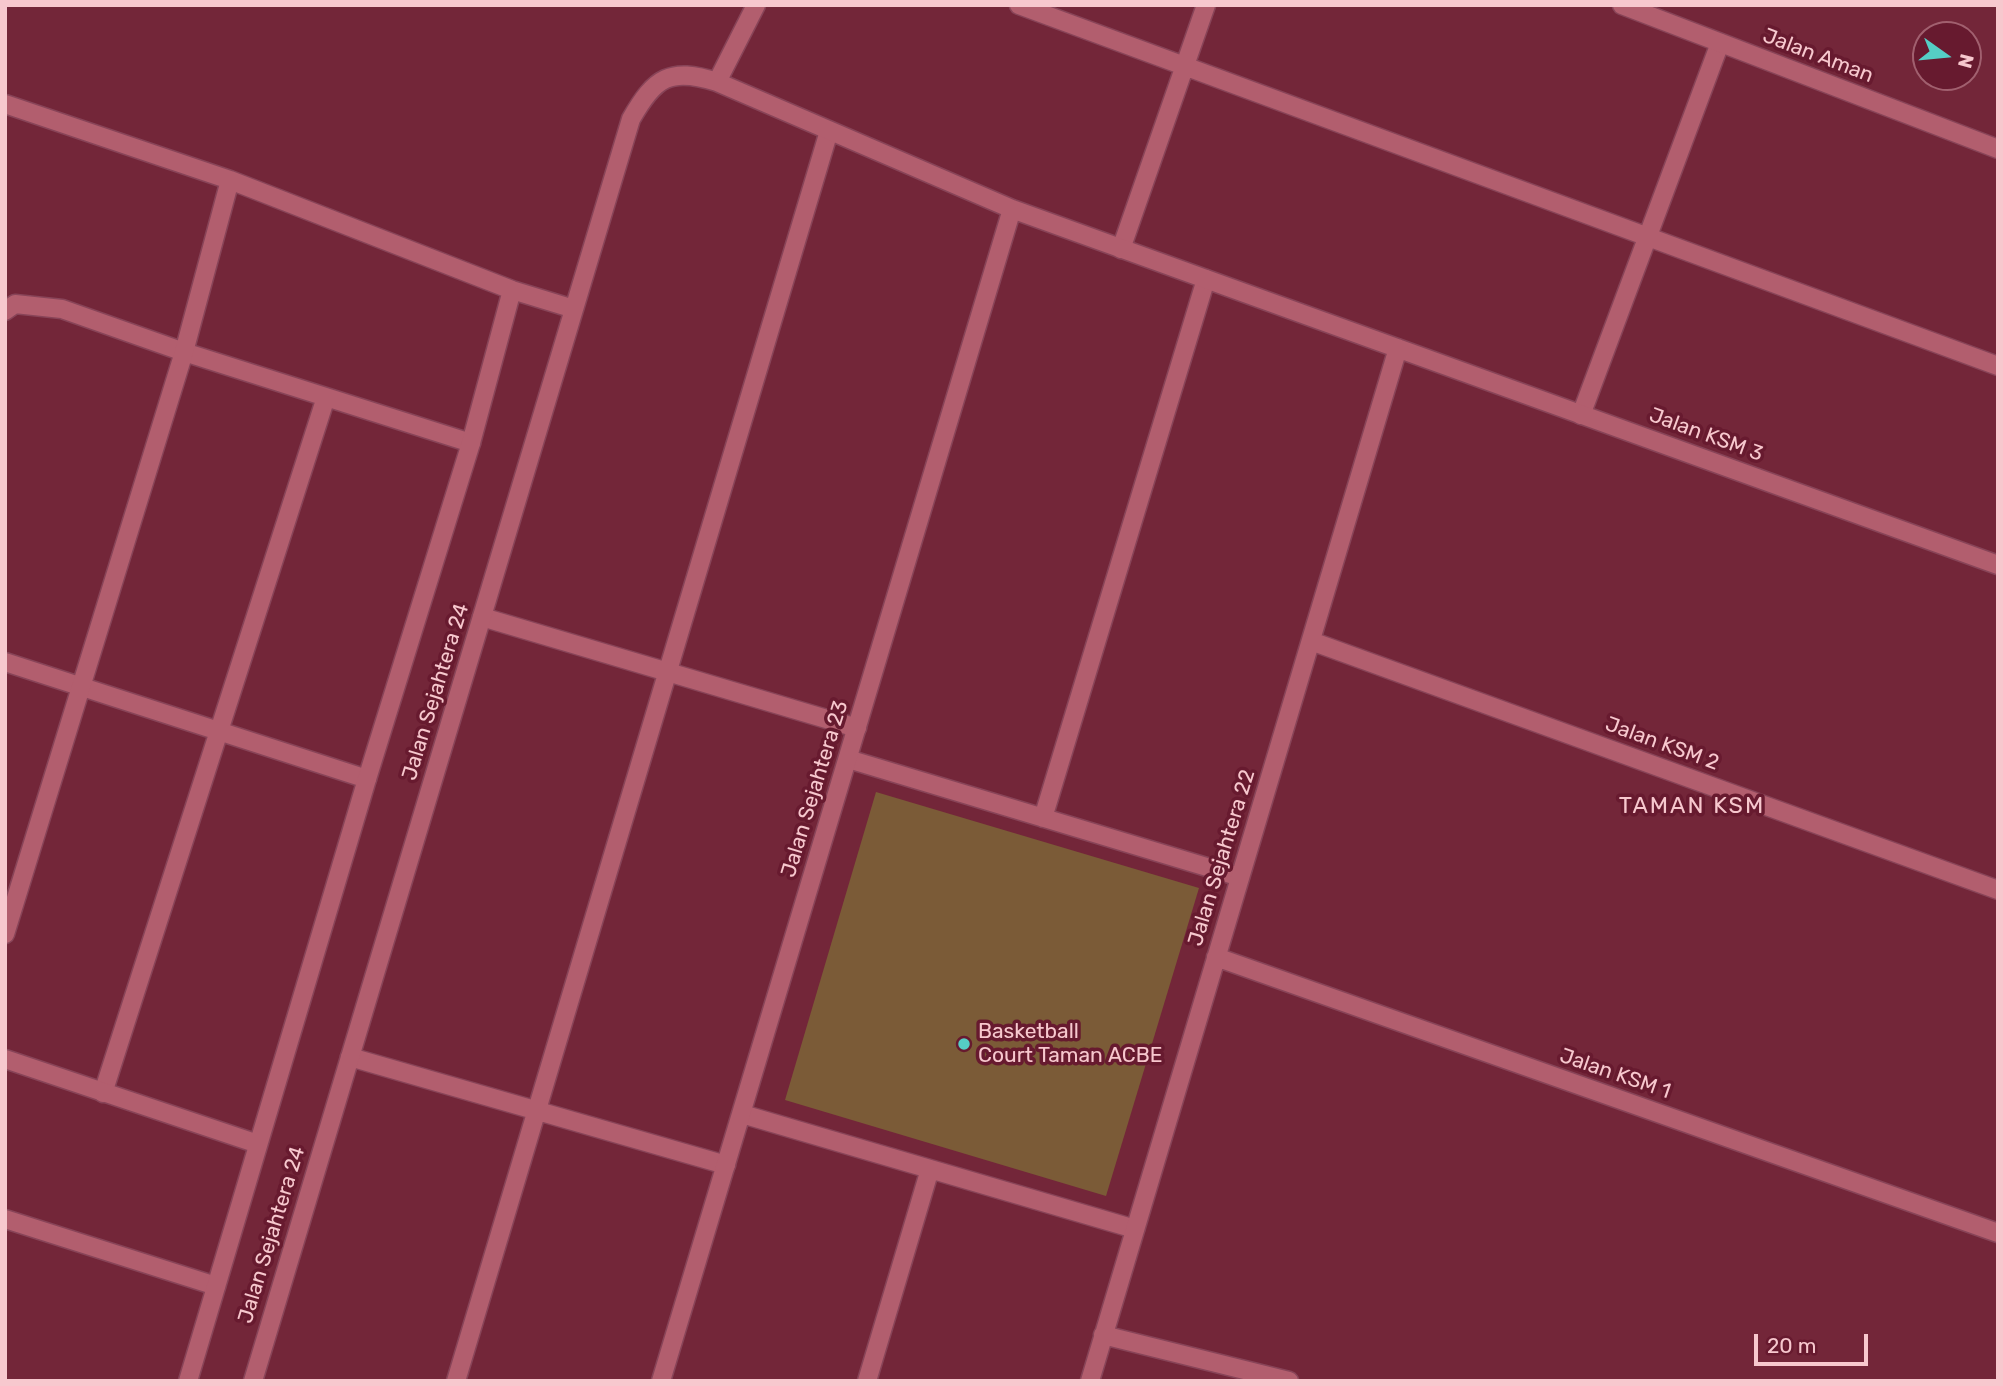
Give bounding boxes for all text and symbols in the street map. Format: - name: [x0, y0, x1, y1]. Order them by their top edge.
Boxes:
- north arrow: [1912, 21, 1982, 91]
- street label: Jalan Aman: [1759, 23, 1877, 89]
- text: N: [1953, 51, 1979, 71]
- street label: Jalan KSM 3: [1646, 403, 1766, 467]
- street label: Jalan Sejahtera 24: [397, 601, 475, 783]
- street label: Jalan Sejahtera 23: [776, 698, 854, 880]
- street label: Jalan KSM 2: [1602, 712, 1722, 776]
- street label: Jalan Sejahtera 22: [1183, 767, 1261, 949]
- district label: TAMAN KSM: [1620, 792, 1764, 820]
- place label: Basketball Court Taman ACBE: [978, 1019, 1163, 1069]
- marker: Basketball Court Taman ACBE: [956, 1036, 972, 1052]
- street label: Jalan KSM 1: [1556, 1043, 1674, 1105]
- street label: Jalan Sejahtera 24: [233, 1144, 311, 1326]
- scale bar: [1758, 1320, 1872, 1364]
- text: 20 m: [1767, 1333, 1816, 1358]

